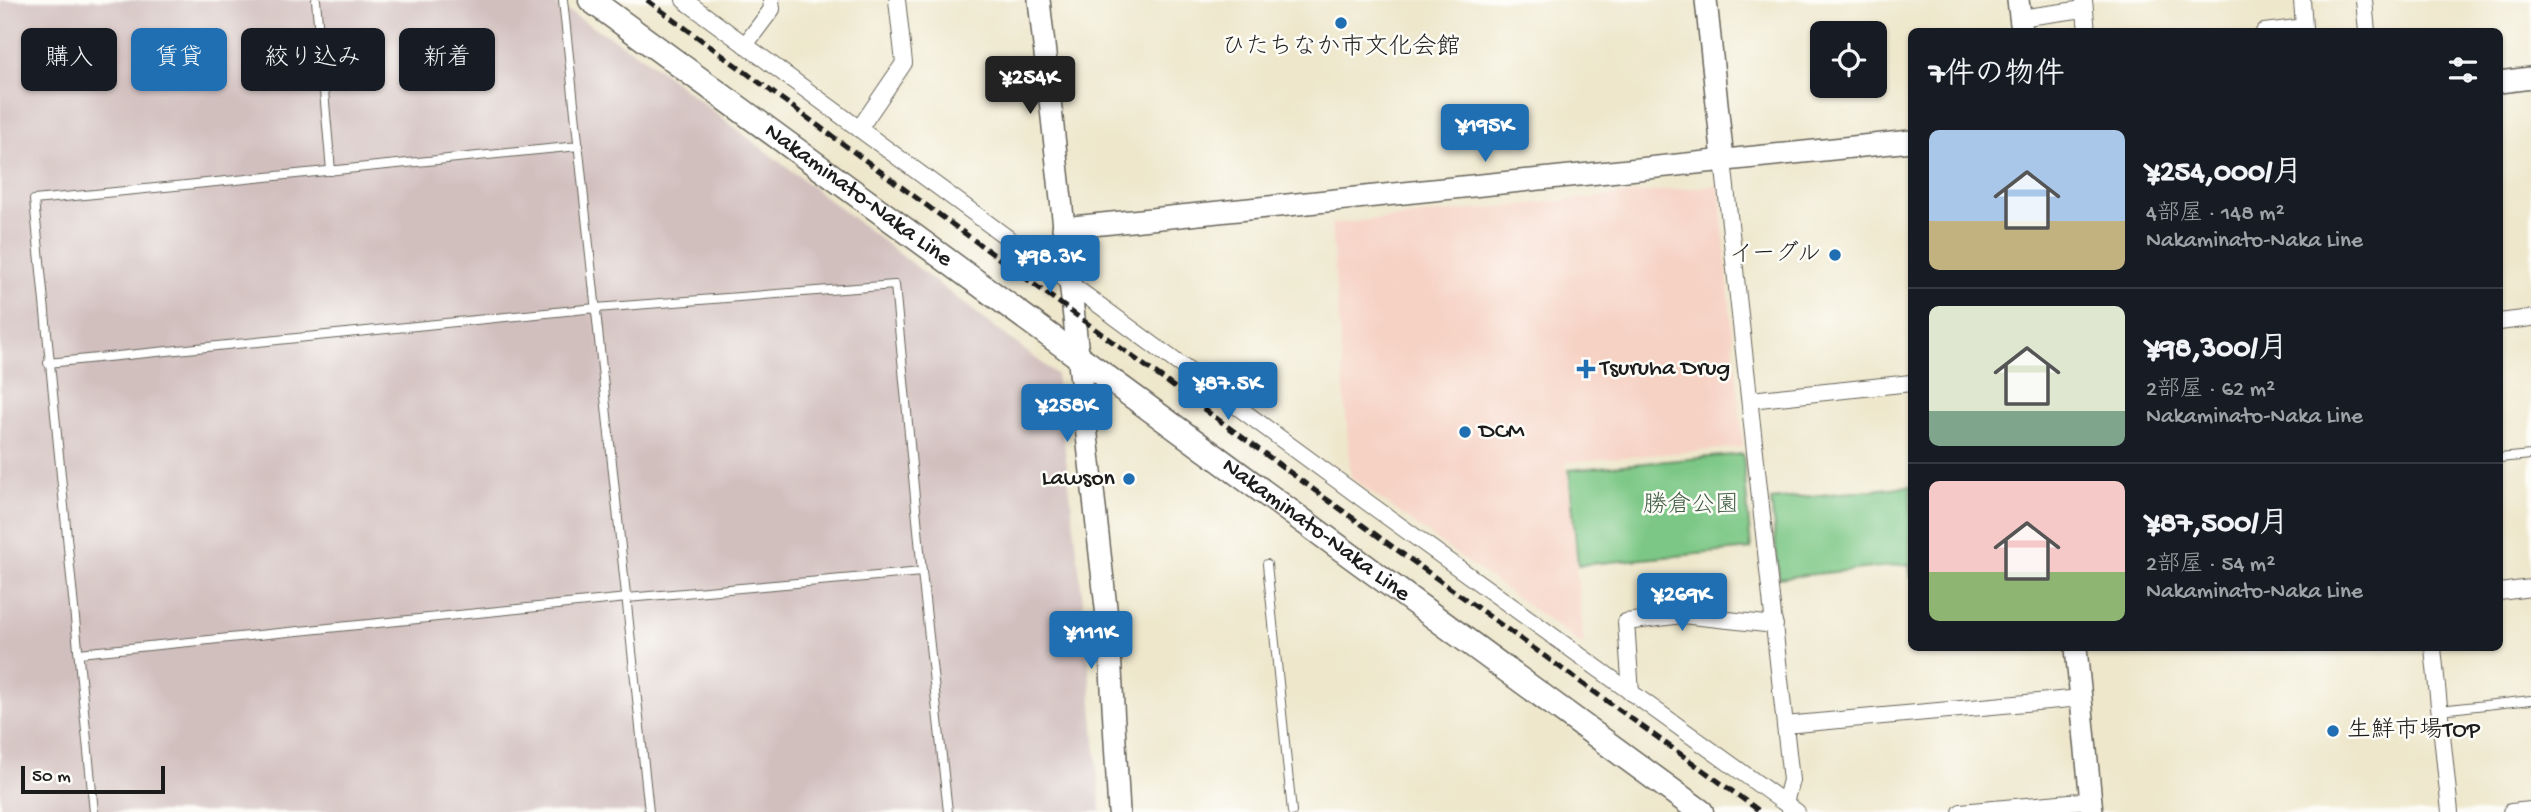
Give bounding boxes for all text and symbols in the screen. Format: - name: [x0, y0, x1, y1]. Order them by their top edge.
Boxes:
- marker: ひたちなか市文化会館: [1333, 15, 1349, 31]
- map controls: [1810, 21, 1887, 98]
- button: locate: [1810, 21, 1887, 98]
- chip: 購入: [21, 28, 117, 91]
- chip: 賃貸: [131, 28, 227, 91]
- chip: 絞り込み: [241, 28, 385, 91]
- chip: 新着: [399, 28, 495, 91]
- place label: ひたちなか市文化会館: [1221, 33, 1461, 63]
- icon: filters: [2444, 51, 2482, 89]
- pin: ¥254K: [981, 57, 1079, 116]
- text: 7件の物件: [1929, 59, 2065, 94]
- text: ¥254K: [1001, 65, 1059, 92]
- pin: ¥195K: [1436, 104, 1534, 164]
- text: ¥195K: [1457, 113, 1513, 140]
- street label: Nakaminato-Naka Line: [758, 117, 959, 274]
- text: ¥254,000/月: [2146, 157, 2302, 192]
- icon: home: [1985, 158, 2069, 242]
- text: 4部屋 · 148 m²: [2146, 201, 2285, 228]
- text: Nakaminato-Naka Line: [2146, 228, 2363, 255]
- pin: ¥98.3K: [993, 236, 1107, 295]
- place label: イーグル: [1729, 240, 1821, 270]
- text: ¥98.3K: [1017, 244, 1083, 271]
- marker: イーグル: [1827, 247, 1843, 263]
- text: ¥98,300/月: [2146, 333, 2288, 368]
- icon: home: [1985, 334, 2069, 418]
- place label: Tsuruha Drug: [1598, 355, 1730, 384]
- marker: Tsuruha Drug: [1578, 361, 1594, 377]
- pin: ¥87.5K: [1171, 362, 1285, 422]
- text: ¥87.5K: [1194, 371, 1262, 398]
- text: 2部屋 · 62 m²: [2146, 377, 2275, 404]
- pin: ¥258K: [1018, 384, 1116, 444]
- text: ¥258K: [1037, 393, 1097, 420]
- text: Nakaminato-Naka Line: [2146, 404, 2363, 431]
- place label: DCM: [1477, 418, 1525, 447]
- marker: DCM: [1457, 424, 1473, 440]
- street label: Nakaminato-Naka Line: [1216, 452, 1416, 609]
- place label: Lawson: [1042, 465, 1116, 494]
- marker: Lawson: [1121, 471, 1137, 487]
- park label: 勝倉公園: [1643, 491, 1739, 521]
- text: ¥87,500/月: [2146, 508, 2288, 543]
- icon: home: [1985, 509, 2069, 593]
- text: 2部屋 · 54 m²: [2146, 552, 2275, 579]
- pin: ¥269K: [1633, 574, 1731, 633]
- text: Nakaminato-Naka Line: [2146, 579, 2363, 606]
- text: ¥269K: [1653, 582, 1711, 609]
- pin: ¥111K: [1042, 612, 1140, 671]
- text: ¥111K: [1065, 620, 1117, 647]
- place label: 生鮮市場TOP: [2347, 717, 2481, 746]
- marker: 生鮮市場TOP: [2325, 723, 2341, 739]
- scale bar: [21, 763, 164, 795]
- text: 50 m: [32, 766, 71, 789]

